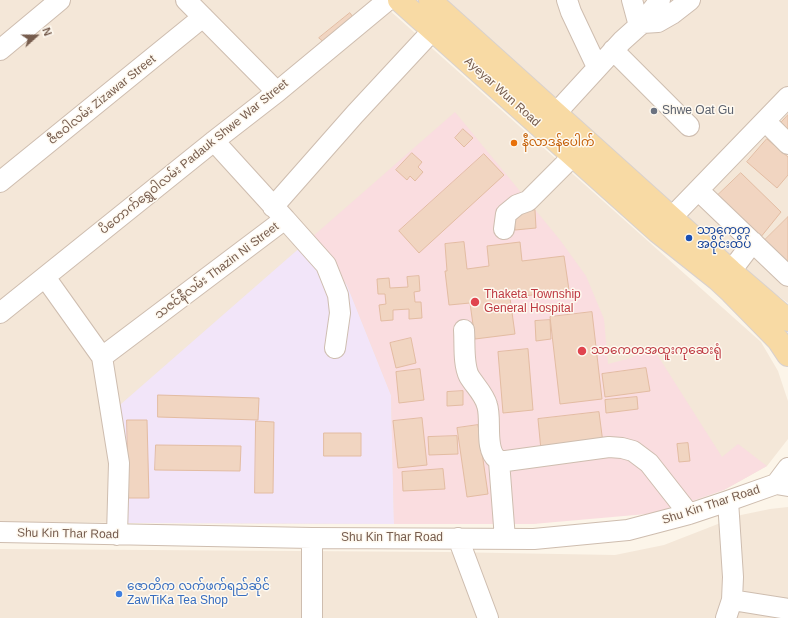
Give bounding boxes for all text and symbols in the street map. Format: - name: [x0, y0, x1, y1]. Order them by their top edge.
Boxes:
- north arrow: [16, 16, 56, 56]
- text: N: [40, 26, 54, 38]
- street label: ဇီဇဝါလမ်း Zizawar Street: [45, 52, 159, 148]
- street label: Ayeyar Wun Road: [461, 54, 543, 130]
- street label: ပိတောက်ရွှေဝါလမ်း Padauk Shwe War Street: [97, 76, 291, 238]
- place label: Shwe Oat Gu: [662, 104, 734, 118]
- marker: Shwe Oat Gu: [649, 106, 659, 116]
- place label: နီလာဒန်ပေါက်: [522, 136, 595, 150]
- marker: နီလာဒန်ပေါက်: [509, 138, 519, 148]
- street label: သဇင်နီလမ်း Thazin Ni Street: [152, 220, 282, 322]
- place label: သာကေတ အဝိုင်းထိပ်: [697, 224, 751, 252]
- marker: သာကေတ အဝိုင်းထိပ်: [684, 233, 694, 243]
- place label: Thaketa Township General Hospital: [484, 288, 581, 316]
- marker: Thaketa Township General Hospital: [469, 296, 481, 308]
- place label: သာကေတအထူးကုဆေးရုံ: [591, 344, 722, 358]
- marker: သာကေတအထူးကုဆေးရုံ: [576, 345, 588, 357]
- street label: Shu Kin Thar Road: [660, 482, 762, 528]
- street label: Shu Kin Thar Road: [17, 526, 119, 542]
- street label: Shu Kin Thar Road: [341, 531, 443, 545]
- place label: ဇောတိက လက်ဖက်ရည်ဆိုင် ZawTiKa Tea Shop: [127, 580, 270, 608]
- marker: ဇောတိက လက်ဖက်ရည်ဆိုင် ZawTiKa Tea Shop: [114, 589, 124, 599]

